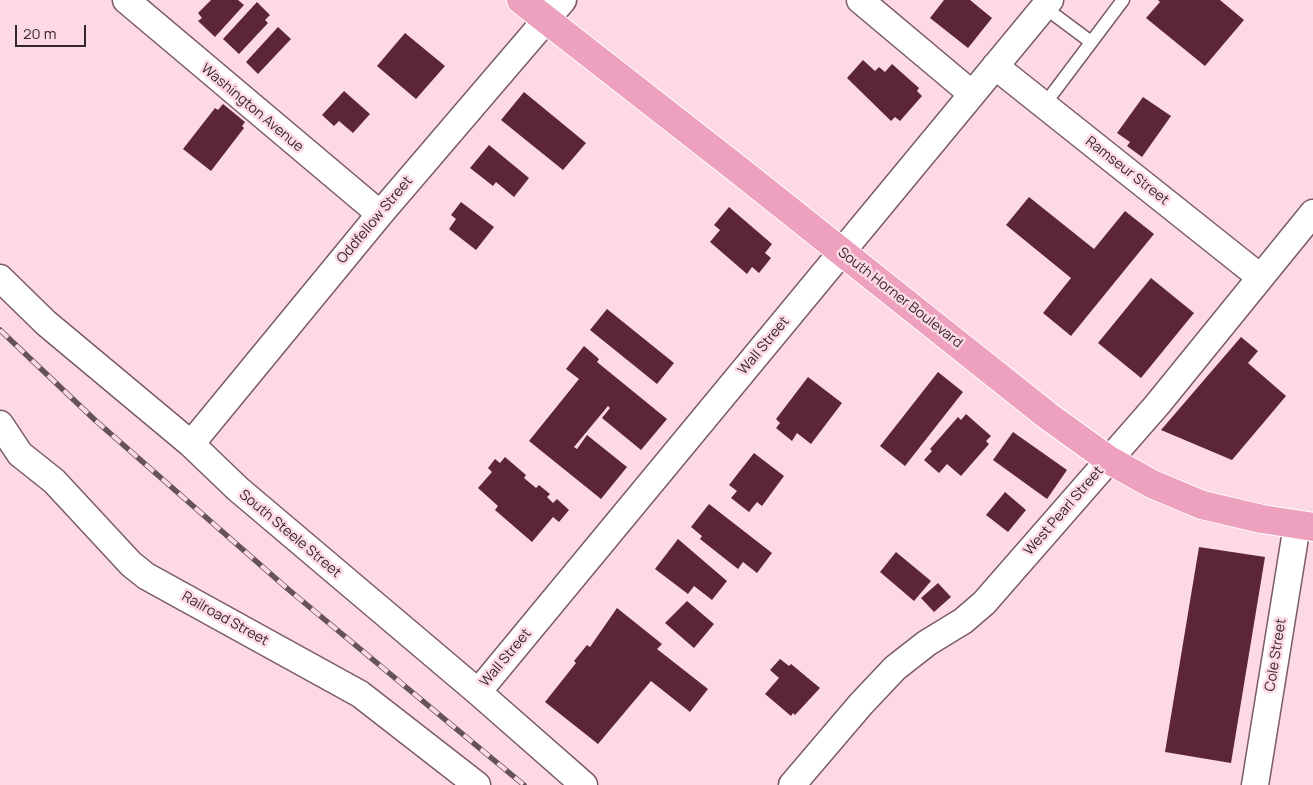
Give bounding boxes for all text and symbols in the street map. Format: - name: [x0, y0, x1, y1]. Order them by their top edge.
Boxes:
- scale bar: [18, 15, 89, 47]
- text: 20 m: [23, 23, 56, 44]
- street label: Washington Avenue: [197, 60, 307, 156]
- street label: Ramseur Street: [1082, 133, 1172, 209]
- street label: Oddfellow Street: [334, 173, 416, 267]
- street label: South Horner Boulevard: [834, 244, 966, 352]
- street label: Wall Street: [735, 314, 793, 378]
- street label: West Pearl Street: [1021, 463, 1107, 559]
- street label: South Steele Street: [236, 487, 344, 581]
- street label: Railroad Street: [179, 588, 271, 650]
- street label: Cole Street: [1262, 617, 1290, 693]
- street label: Wall Street: [477, 626, 535, 690]

